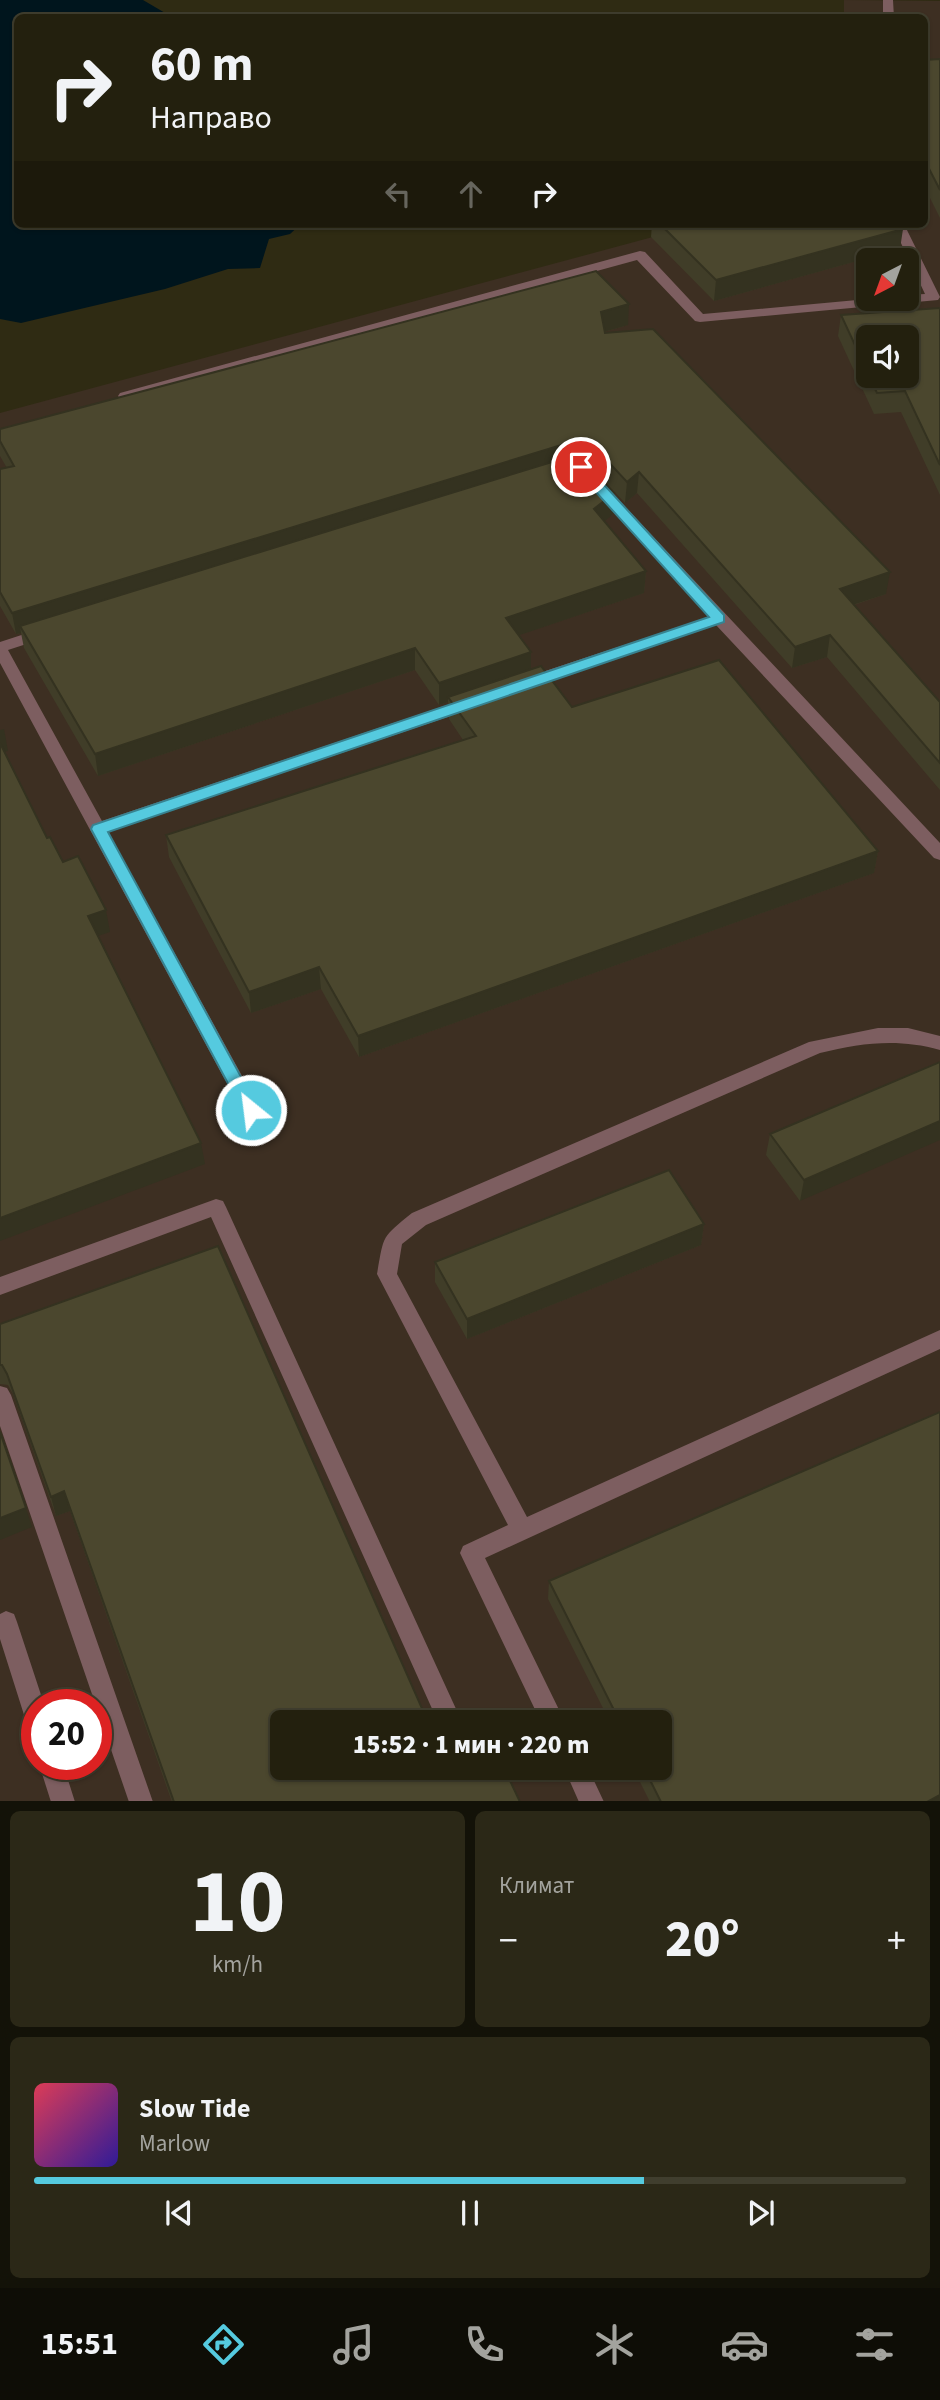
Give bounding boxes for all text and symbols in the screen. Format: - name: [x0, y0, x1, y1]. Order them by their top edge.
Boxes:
- text: 60 m: [150, 30, 254, 100]
- icon: right: [35, 42, 126, 133]
- text: Направо: [150, 95, 272, 141]
- icon: left: [379, 175, 417, 213]
- icon: ahead: [452, 175, 490, 213]
- icon: right: [525, 175, 563, 213]
- north arrow: [856, 248, 919, 312]
- map controls: [856, 248, 919, 388]
- button: sound: [856, 325, 919, 388]
- pin: [551, 437, 611, 497]
- icon: arrive: [562, 448, 600, 486]
- position arrow: [214, 1073, 288, 1147]
- speed limit sign: 20: [21, 1689, 112, 1780]
- text: 15:52 · 1 мин · 220 m: [353, 1726, 589, 1763]
- text: 10: [189, 1838, 286, 1967]
- text: Климат: [499, 1869, 574, 1902]
- text: 20°: [665, 1903, 740, 1977]
- text: −: [499, 1914, 518, 1968]
- text: +: [887, 1914, 906, 1968]
- text: km/h: [212, 1948, 263, 1981]
- text: Slow Tide: [139, 2090, 250, 2127]
- text: Marlow: [139, 2127, 210, 2160]
- icon: previous: [160, 2194, 198, 2232]
- icon: pause: [451, 2194, 489, 2232]
- icon: next: [742, 2194, 780, 2232]
- icon: directions: [199, 2320, 248, 2369]
- icon: music: [329, 2320, 378, 2369]
- icon: phone: [460, 2320, 509, 2369]
- icon: climate: [590, 2320, 639, 2369]
- icon: car: [720, 2320, 769, 2369]
- icon: filters: [850, 2320, 899, 2369]
- text: 15:51: [41, 2321, 118, 2367]

